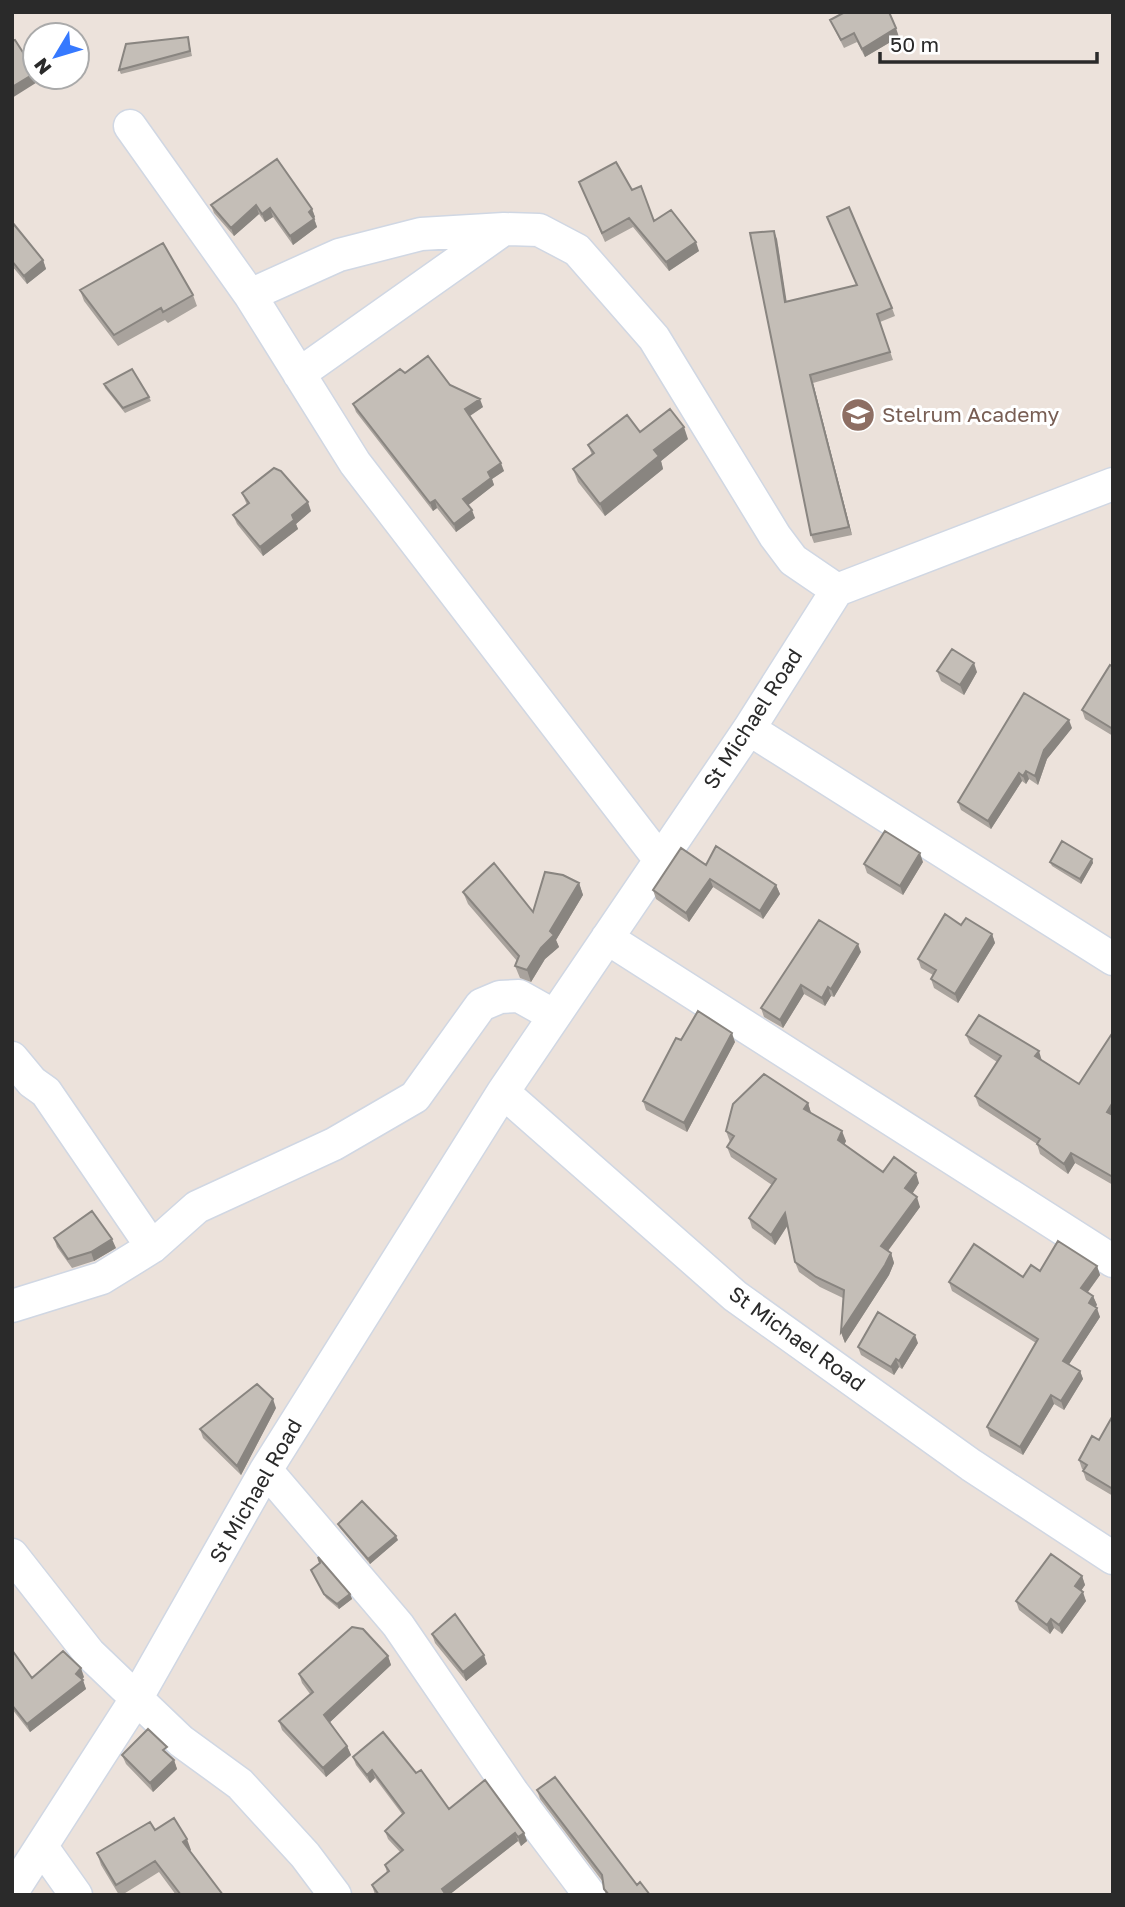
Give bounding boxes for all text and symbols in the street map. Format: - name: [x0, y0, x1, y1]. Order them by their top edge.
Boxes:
- north arrow: [21, 21, 91, 91]
- scale bar: [880, 21, 1097, 65]
- text: 50 m: [890, 31, 939, 57]
- text: N: [29, 54, 56, 80]
- school or university icon: Stelrum Academy: [839, 396, 877, 434]
- place label: Stelrum Academy: [882, 401, 1059, 427]
- street label: St Michael Road: [697, 643, 807, 794]
- street label: St Michael Road: [724, 1280, 871, 1396]
- street label: St Michael Road: [203, 1414, 307, 1567]

